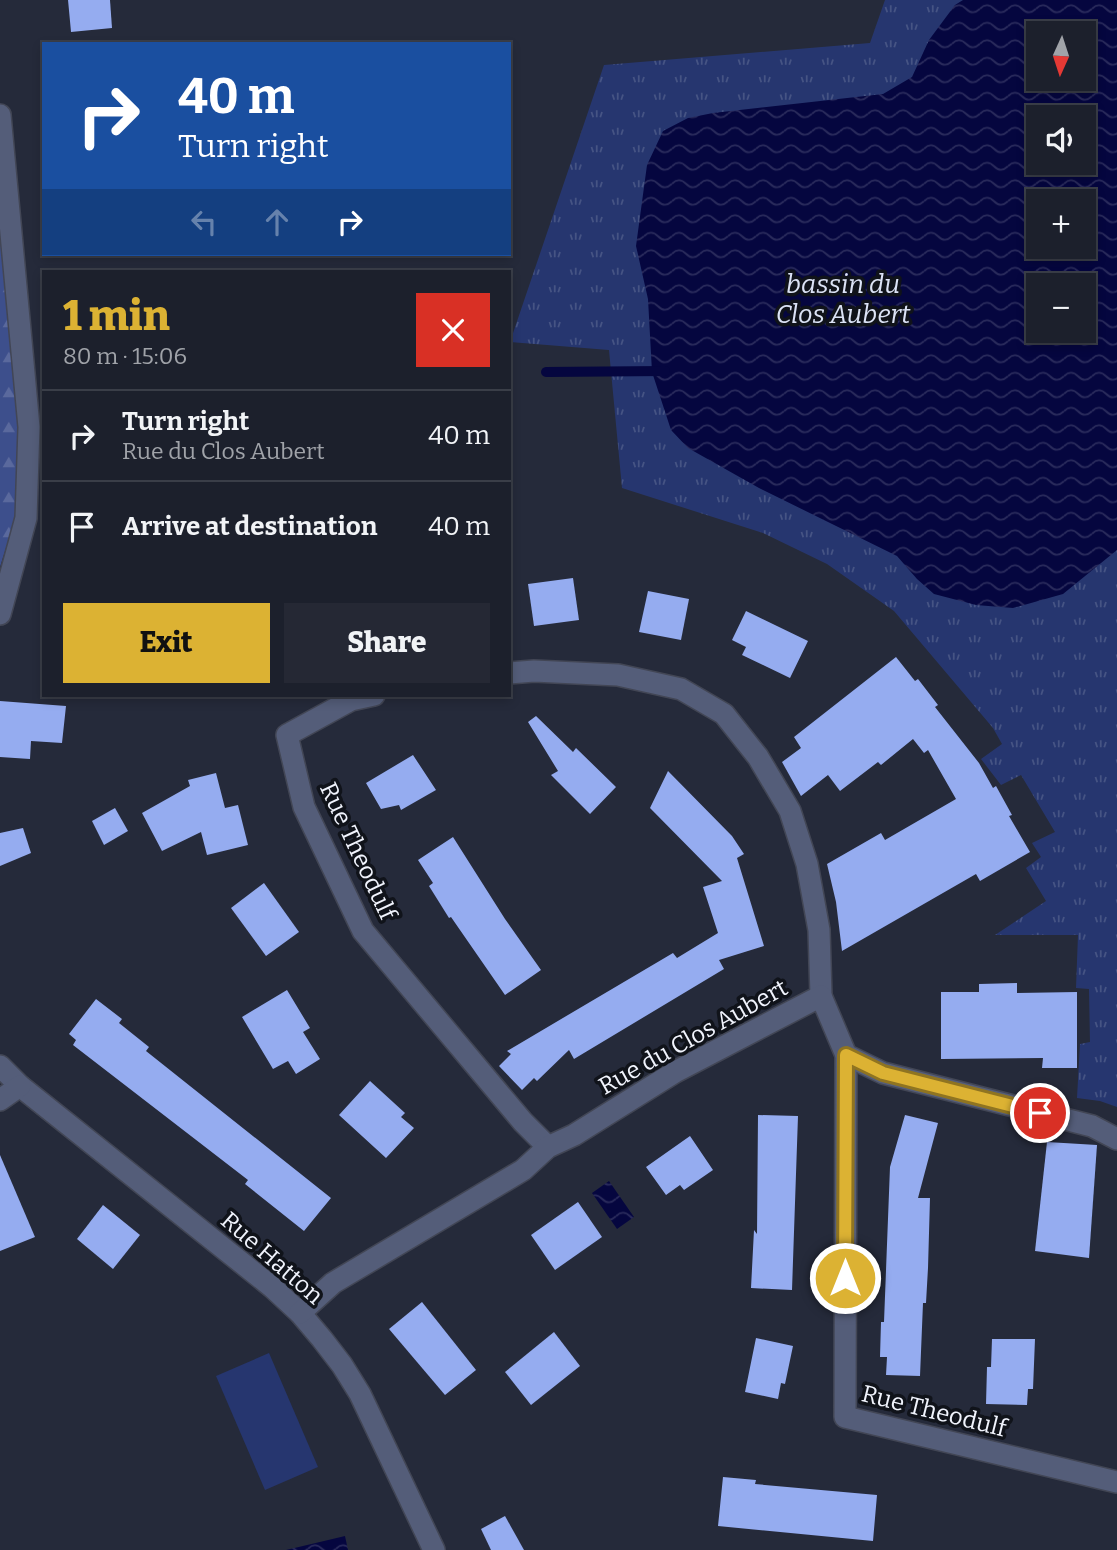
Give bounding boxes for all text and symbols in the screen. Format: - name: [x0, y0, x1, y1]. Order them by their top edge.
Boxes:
- north arrow: [1026, 21, 1096, 91]
- map controls: [1026, 21, 1096, 343]
- text: 40 m: [178, 67, 295, 126]
- icon: right: [63, 70, 154, 161]
- button: sound: [1026, 105, 1096, 175]
- text: Turn right: [178, 127, 329, 165]
- button: +: [1026, 189, 1096, 259]
- icon: left: [185, 203, 223, 241]
- icon: ahead: [258, 203, 296, 241]
- icon: right: [331, 203, 369, 241]
- water label: bassin du Clos Aubert: [776, 269, 911, 330]
- button: −: [1026, 273, 1096, 343]
- text: 1 min: [63, 291, 170, 341]
- button: close: [416, 293, 490, 367]
- text: 80 m · 15:06: [63, 342, 187, 370]
- text: Turn right: [122, 406, 249, 437]
- icon: right: [63, 417, 101, 455]
- text: 40 m: [428, 420, 490, 451]
- text: Rue du Clos Aubert: [122, 437, 325, 465]
- icon: arrive: [63, 508, 101, 546]
- text: Arrive at destination: [122, 511, 377, 542]
- text: 40 m: [428, 511, 490, 542]
- button: Exit: [63, 603, 270, 683]
- button: Share: [284, 603, 490, 683]
- street label: Rue Theodulf: [314, 778, 403, 926]
- street label: Rue du Clos Aubert: [594, 973, 792, 1100]
- pin: [1010, 1083, 1070, 1143]
- icon: arrive: [1021, 1094, 1059, 1132]
- street label: Rue Hatton: [215, 1206, 329, 1310]
- position arrow: [808, 1241, 882, 1315]
- street label: Rue Theodulf: [859, 1379, 1011, 1443]

